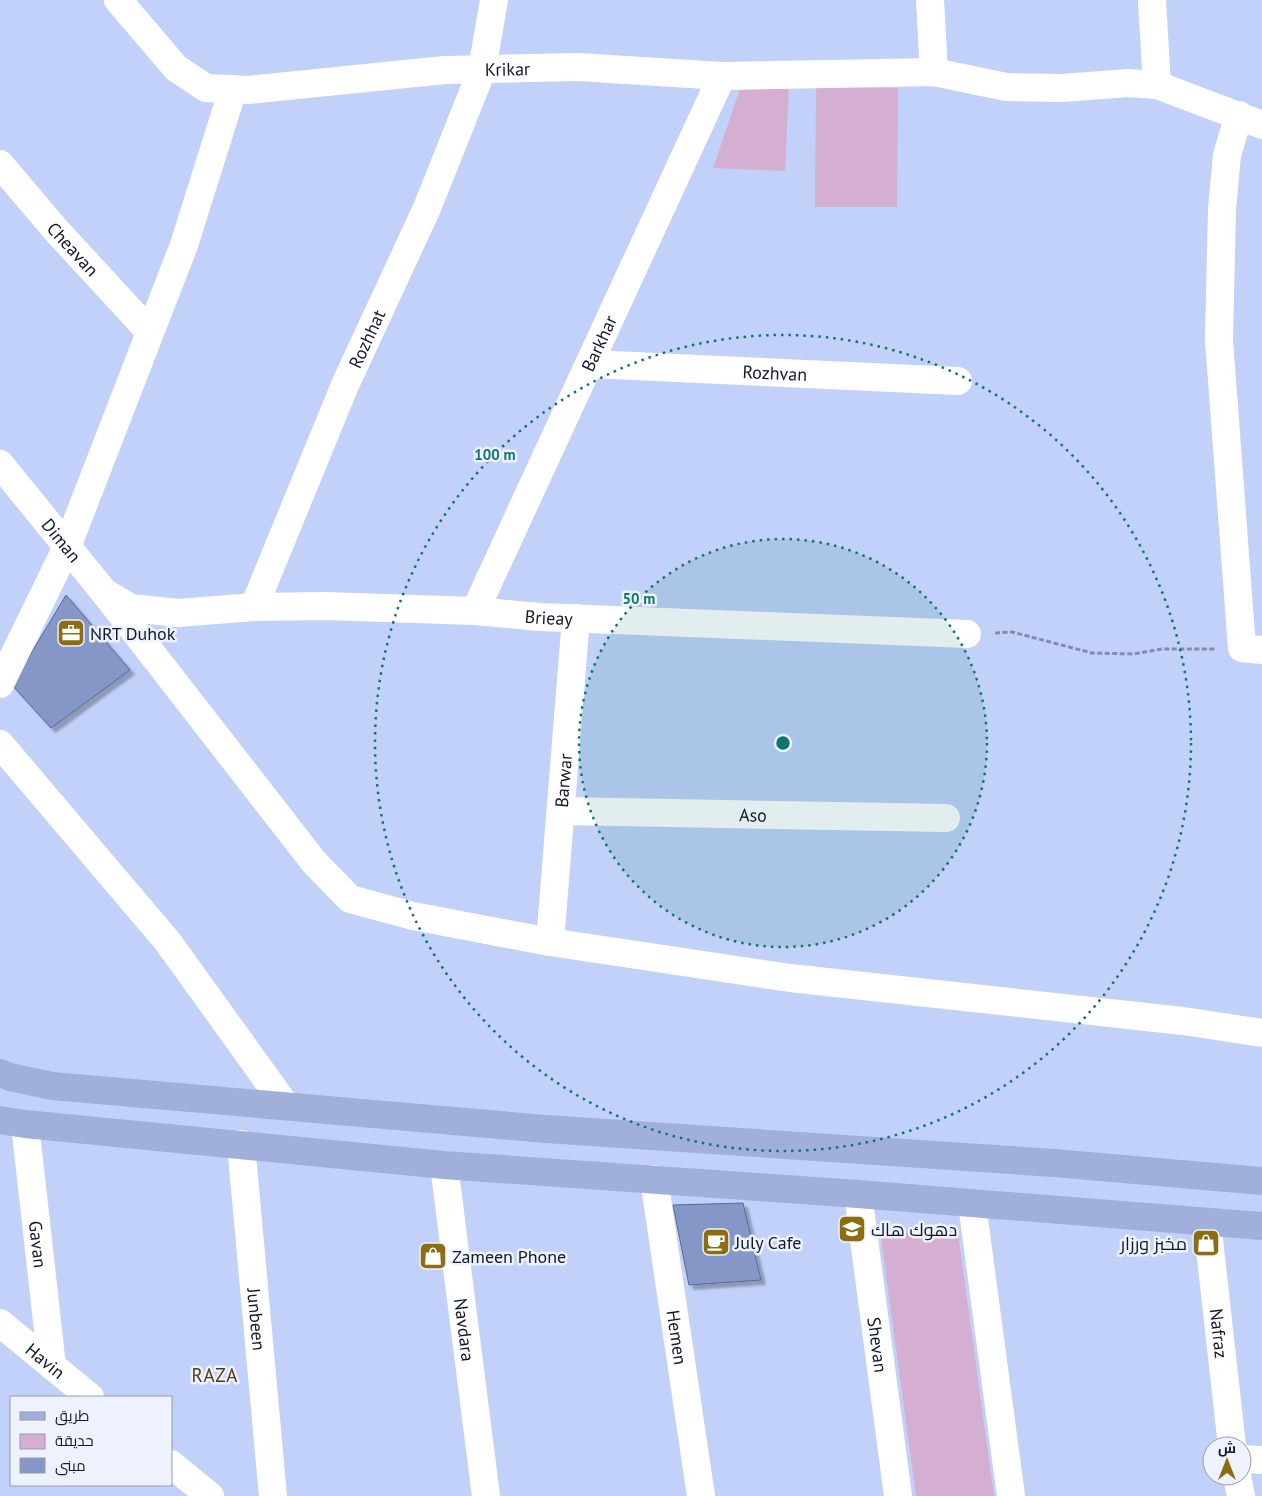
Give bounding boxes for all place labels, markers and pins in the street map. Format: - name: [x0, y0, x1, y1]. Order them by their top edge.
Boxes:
- office icon: NRT Duhok: [56, 618, 86, 648]
- place label: NRT Duhok: [90, 622, 176, 645]
- centre of rings: [774, 734, 792, 752]
- school or university icon: دهوك هاك: [837, 1214, 867, 1244]
- place label: دهوك هاك: [871, 1218, 957, 1241]
- cafe icon: July Cafe: [701, 1227, 731, 1257]
- shop icon: مخبز ورزار: [1191, 1228, 1221, 1258]
- place label: July Cafe: [734, 1231, 801, 1254]
- place label: مخبز ورزار: [1119, 1232, 1187, 1255]
- shop icon: Zameen Phone: [418, 1241, 448, 1271]
- place label: Zameen Phone: [452, 1245, 566, 1268]

